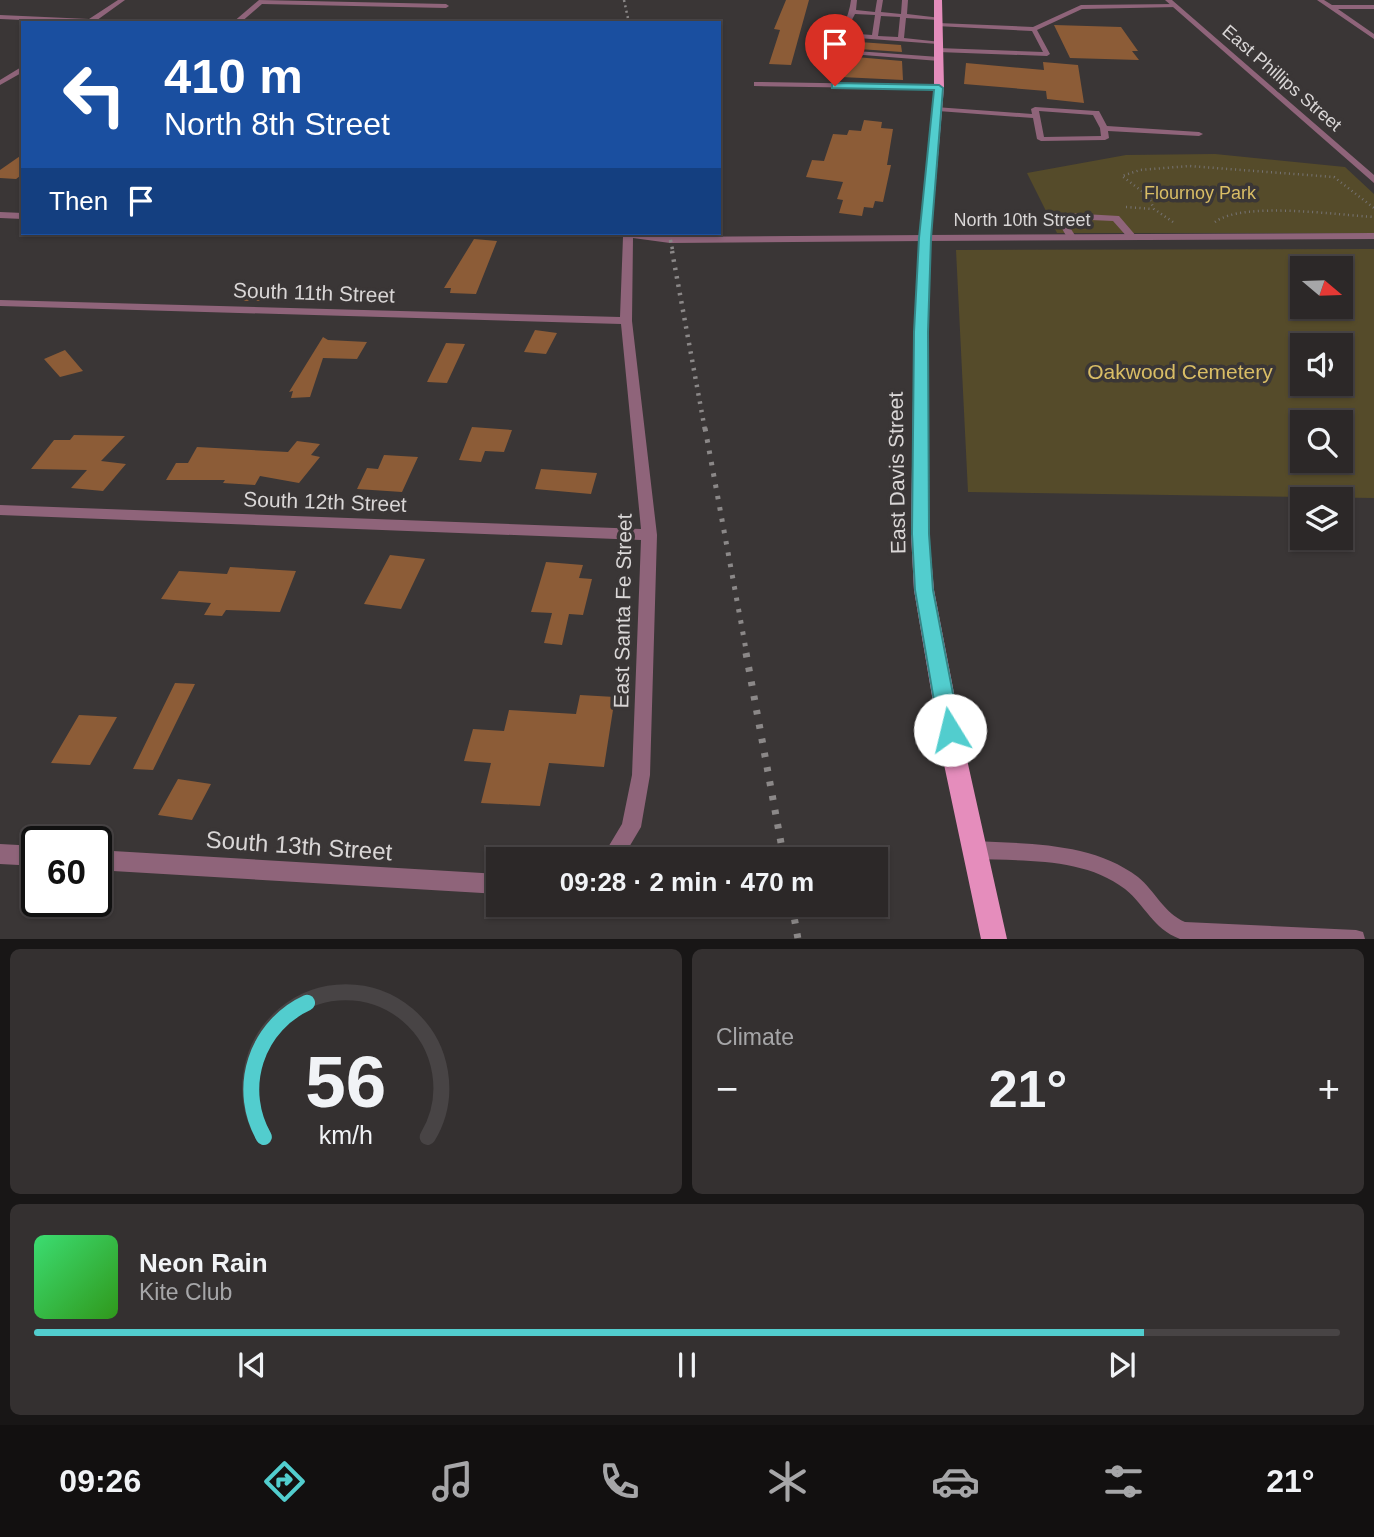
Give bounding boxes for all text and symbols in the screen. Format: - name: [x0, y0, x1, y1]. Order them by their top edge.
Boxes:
- pin: [805, 14, 865, 86]
- street label: East Phillips Street: [1218, 21, 1346, 135]
- icon: arrive: [816, 25, 854, 63]
- icon: left: [49, 49, 140, 140]
- text: 410 m: [164, 49, 303, 103]
- text: North 8th Street: [164, 106, 390, 142]
- icon: arrive: [122, 182, 160, 220]
- park label: Flournoy Park: [1144, 183, 1257, 203]
- text: Then: [49, 186, 108, 216]
- street label: North 10th Street: [953, 210, 1091, 230]
- north arrow: [1290, 256, 1353, 318]
- map controls: [1290, 256, 1353, 550]
- street label: South 11th Street: [233, 278, 395, 307]
- button: sound: [1290, 333, 1353, 396]
- park label: Oakwood Cemetery: [1087, 360, 1273, 383]
- street label: East Davis Street: [884, 392, 909, 554]
- button: search: [1290, 410, 1353, 473]
- street label: South 12th Street: [243, 487, 407, 516]
- button: layers: [1290, 487, 1353, 550]
- street label: East Santa Fe Street: [609, 513, 636, 709]
- position arrow: [913, 693, 987, 767]
- speed limit sign: 60: [21, 826, 112, 917]
- street label: South 13th Street: [205, 826, 393, 866]
- text: 09:28 · 2 min · 470 m: [560, 867, 814, 897]
- text: Climate: [716, 1024, 794, 1050]
- text: 56: [306, 1042, 386, 1123]
- text: 21°: [989, 1060, 1067, 1118]
- text: −: [716, 1068, 738, 1110]
- text: +: [1318, 1068, 1340, 1110]
- text: km/h: [319, 1121, 373, 1149]
- text: Neon Rain: [139, 1248, 268, 1278]
- text: Kite Club: [139, 1279, 232, 1305]
- icon: previous: [233, 1346, 271, 1384]
- icon: pause: [668, 1346, 706, 1384]
- icon: next: [1103, 1346, 1141, 1384]
- icon: directions: [260, 1457, 309, 1506]
- icon: music: [428, 1457, 477, 1506]
- icon: phone: [595, 1457, 644, 1506]
- icon: climate: [763, 1457, 812, 1506]
- icon: car: [931, 1457, 980, 1506]
- icon: filters: [1099, 1457, 1148, 1506]
- text: 09:26: [59, 1463, 141, 1499]
- text: 21°: [1266, 1463, 1315, 1499]

